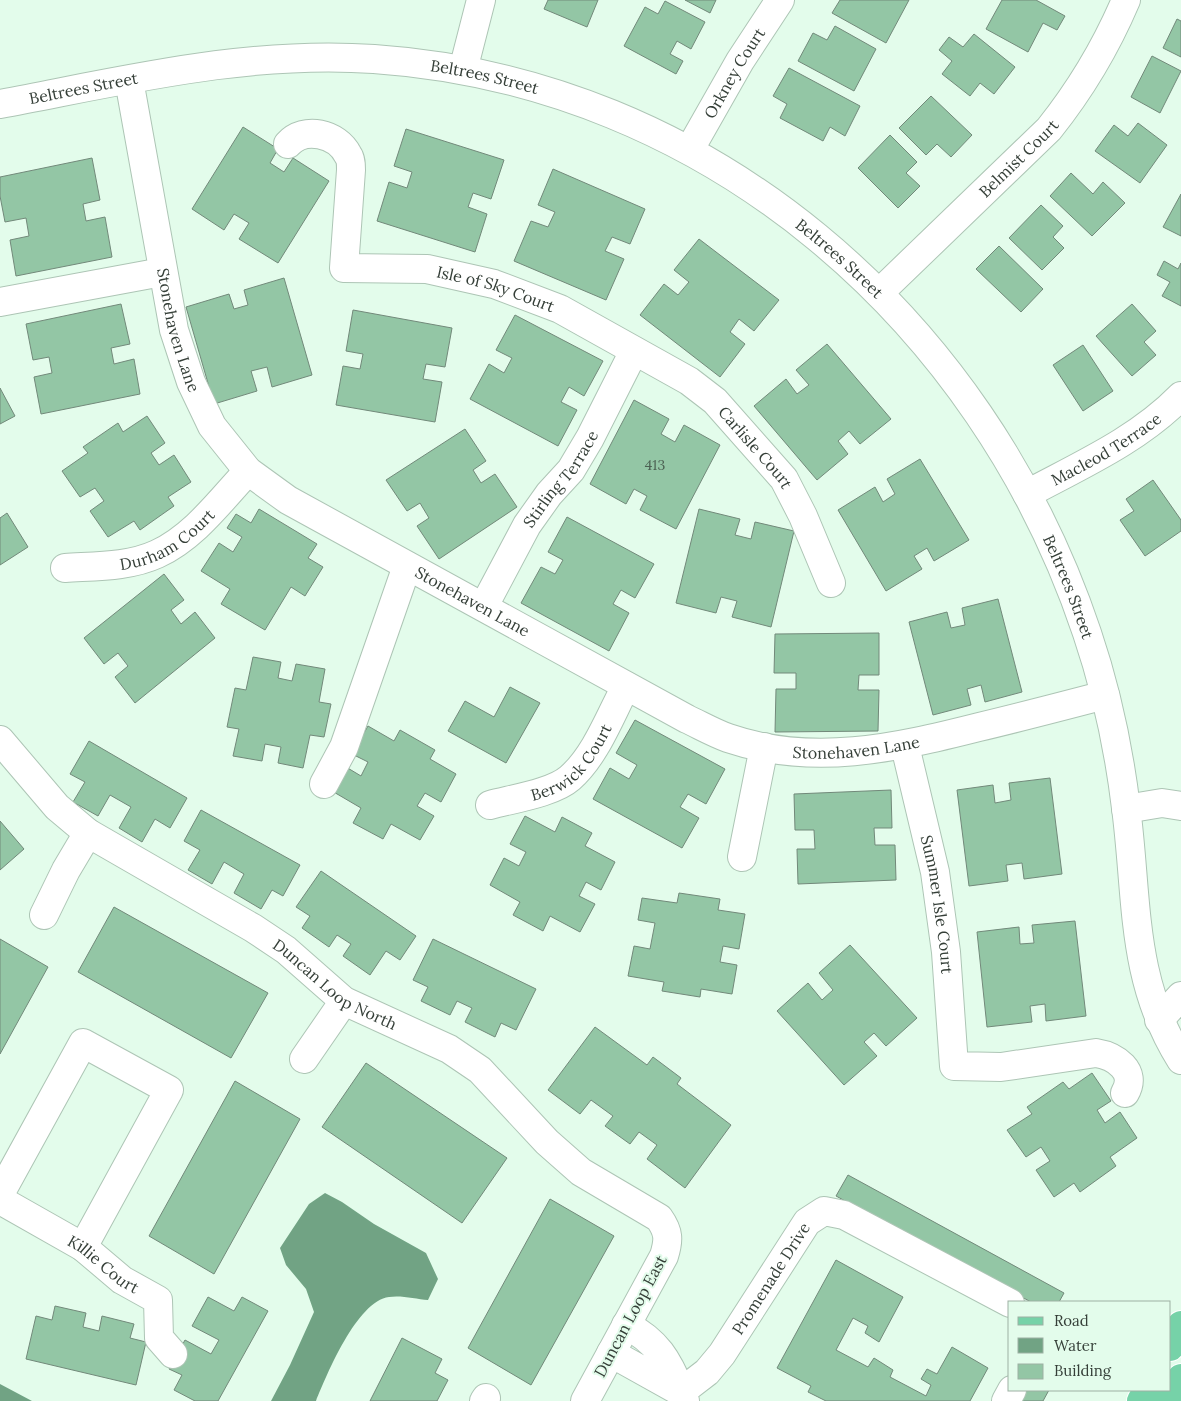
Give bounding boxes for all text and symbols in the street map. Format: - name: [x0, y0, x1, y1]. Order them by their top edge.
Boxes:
- street label: Orkney Court: [699, 23, 770, 122]
- street label: Beltrees Street: [429, 55, 542, 98]
- street label: Beltrees Street: [27, 68, 140, 108]
- street label: Belmist Court: [975, 115, 1063, 201]
- street label: Beltrees Street: [792, 214, 888, 303]
- street label: Isle of Sky Court: [435, 261, 558, 316]
- street label: Stonehaven Lane: [153, 266, 204, 396]
- street label: Carlisle Court: [714, 402, 797, 493]
- street label: Macleod Terrace: [1048, 408, 1165, 490]
- street label: Stirling Terrace: [519, 427, 602, 531]
- house number: 413: [645, 456, 665, 474]
- street label: Durham Court: [118, 504, 219, 574]
- street label: Beltrees Street: [1039, 532, 1099, 642]
- street label: Stonehaven Lane: [412, 562, 534, 641]
- street label: Berwick Court: [528, 720, 616, 805]
- street label: Stonehaven Lane: [792, 731, 922, 763]
- street label: Summer Isle Court: [917, 833, 958, 975]
- street label: Duncan Loop North: [269, 934, 401, 1034]
- street label: Promenade Drive: [727, 1218, 814, 1338]
- street label: Killie Court: [64, 1230, 143, 1298]
- street label: Duncan Loop East: [589, 1251, 671, 1380]
- legend: [1008, 1301, 1171, 1391]
- text: Road: [1054, 1311, 1089, 1330]
- text: Water: [1054, 1336, 1097, 1355]
- text: Building: [1054, 1361, 1112, 1380]

